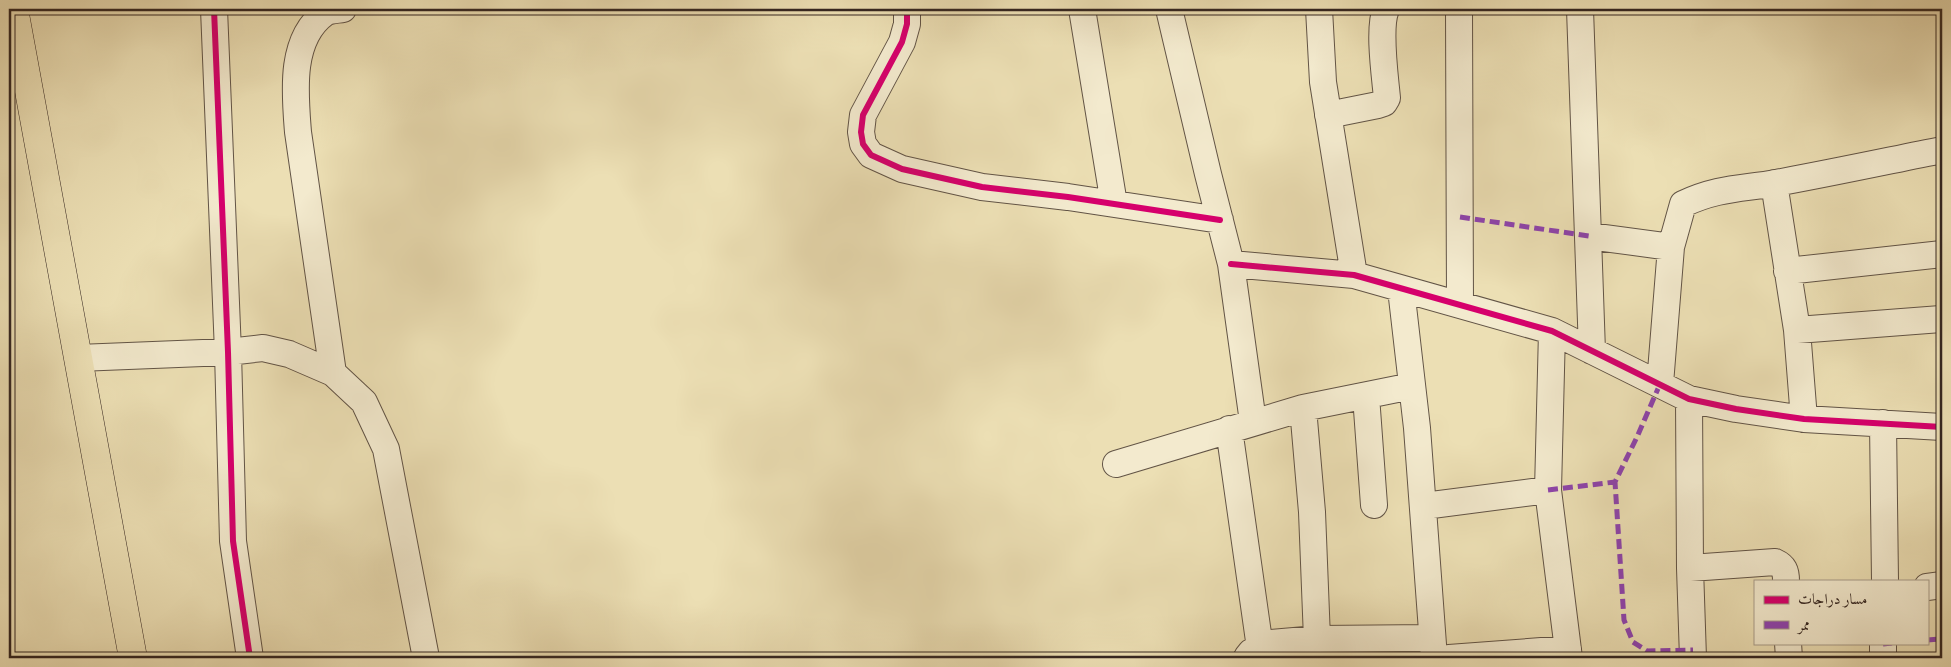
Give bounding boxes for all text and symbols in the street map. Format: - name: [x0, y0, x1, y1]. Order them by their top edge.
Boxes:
- legend: [1754, 580, 1928, 644]
- text: مسار دراجات: [1798, 590, 1867, 611]
- text: ممر: [1796, 616, 1810, 637]

